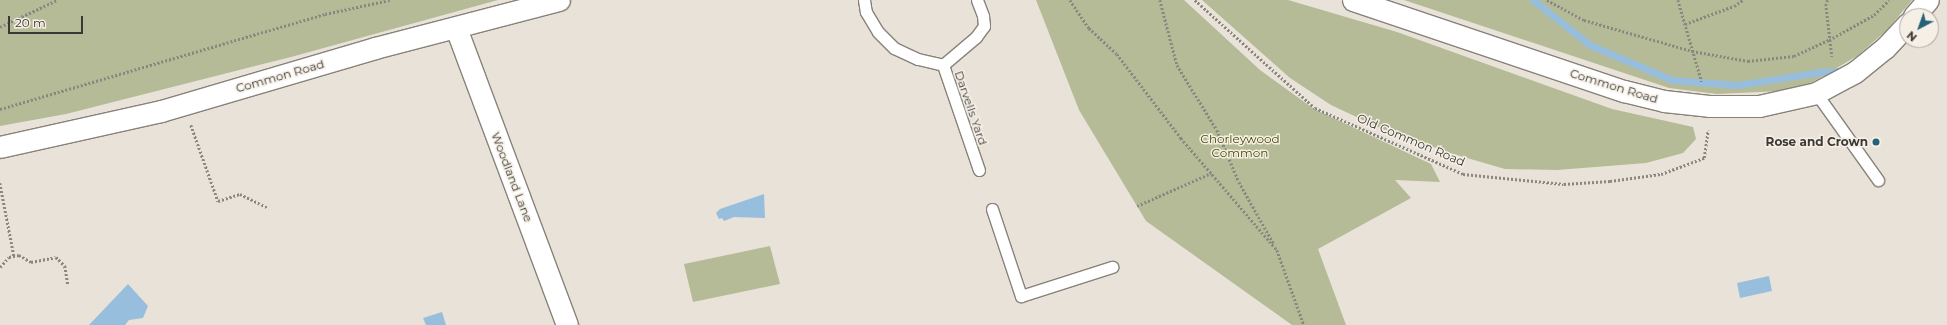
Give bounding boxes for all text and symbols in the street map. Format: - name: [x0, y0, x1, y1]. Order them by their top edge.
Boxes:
- scale bar: [10, 8, 85, 34]
- north arrow: [1899, 8, 1939, 48]
- text: 20 m: [15, 15, 46, 30]
- text: N: [1904, 28, 1920, 45]
- street label: Common Road: [234, 56, 326, 96]
- street label: Common Road: [1568, 66, 1660, 106]
- street label: Darvells Yard: [952, 69, 990, 147]
- street label: Old Common Road: [1355, 111, 1467, 169]
- street label: Woodland Lane: [488, 130, 536, 224]
- park label: Chorleywood Common: [1200, 132, 1280, 160]
- place label: Rose and Crown: [1766, 135, 1868, 149]
- marker: Rose and Crown: [1871, 137, 1881, 147]

